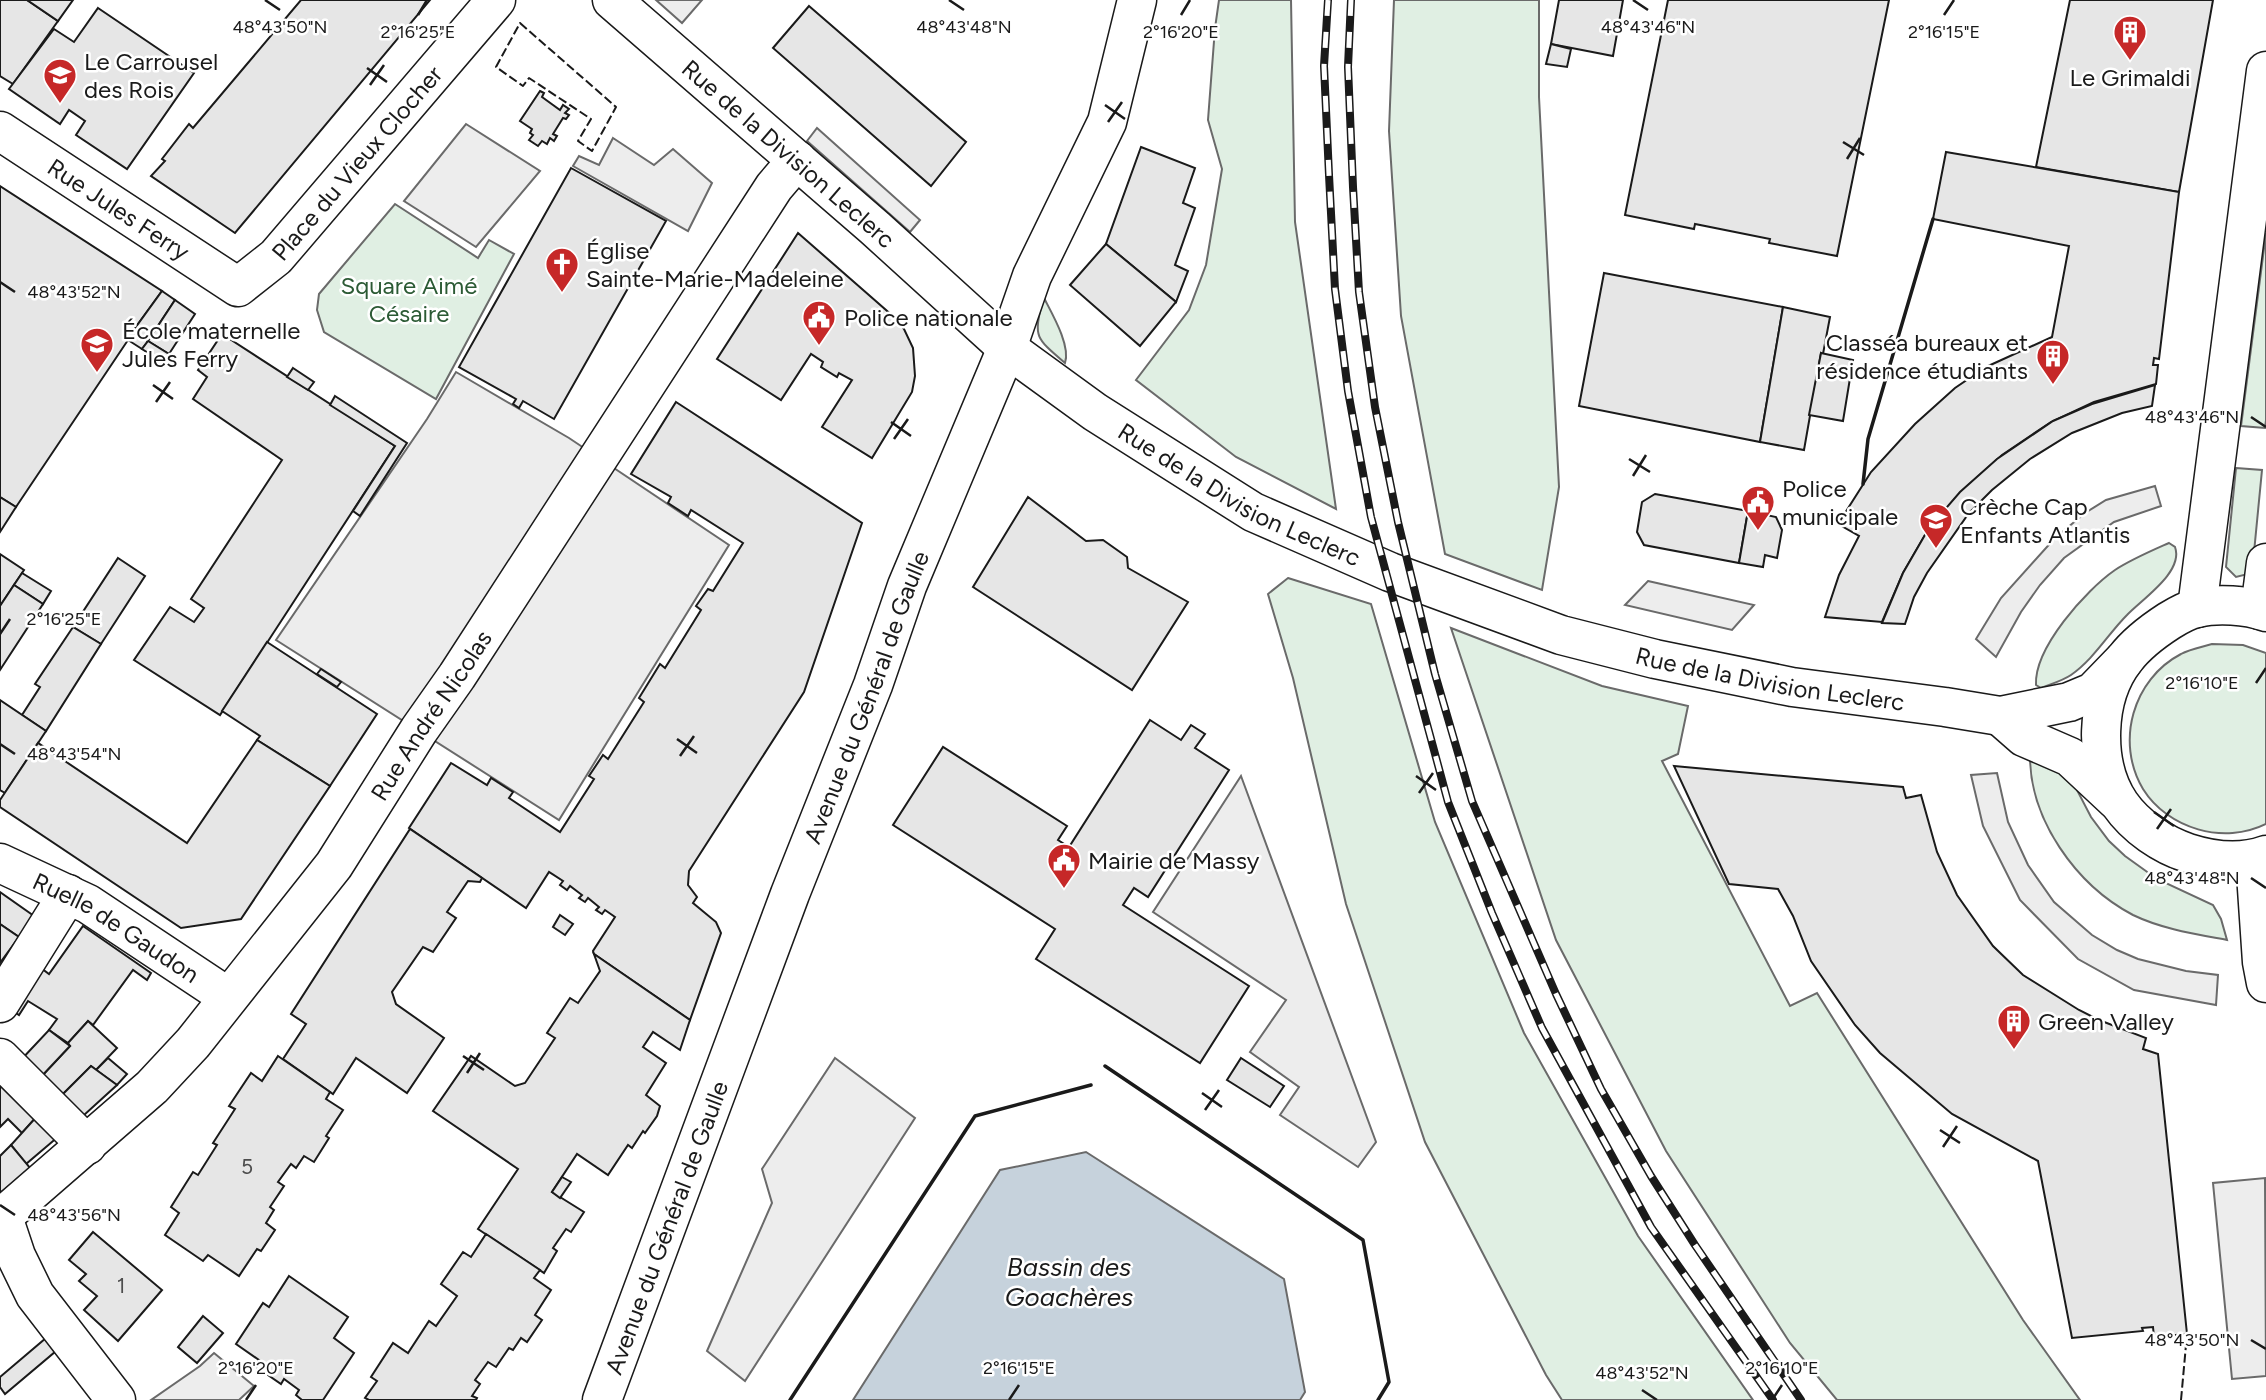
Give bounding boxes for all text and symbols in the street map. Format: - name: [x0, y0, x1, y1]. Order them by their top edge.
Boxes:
- building icon: Le Grimaldi: [2111, 13, 2149, 62]
- text: 48°43'50"N: [232, 16, 328, 38]
- text: 48°43'48"N: [916, 16, 1012, 38]
- text: 48°43'46"N: [1601, 16, 1695, 38]
- text: 2°16'25"E: [381, 21, 455, 43]
- text: 2°16'20"E: [1143, 21, 1219, 43]
- text: 2°16'15"E: [1908, 21, 1980, 43]
- place label: Le Carrousel des Rois: [84, 47, 218, 104]
- street label: Rue de la Division Leclerc: [676, 53, 901, 254]
- school or university icon: Le Carrousel des Rois: [41, 56, 79, 105]
- street label: Place du Vieux Clocher: [265, 59, 448, 266]
- place label: Le Grimaldi: [2069, 63, 2191, 92]
- street label: Rue Jules Ferry: [42, 152, 195, 266]
- place label: Église Sainte-Marie-Madeleine: [586, 236, 844, 293]
- church icon: Église Sainte-Marie-Madeleine: [543, 245, 581, 294]
- park label: Square Aimé Césaire: [341, 271, 477, 328]
- text: 48°43'52"N: [27, 281, 121, 303]
- public building icon: Police nationale: [800, 298, 838, 347]
- place label: Police nationale: [844, 303, 1013, 332]
- place label: École maternelle Jules Ferry: [122, 316, 300, 373]
- school or university icon: École maternelle Jules Ferry: [78, 325, 116, 374]
- place label: Classéa bureaux et résidence étudiants: [1816, 328, 2028, 385]
- building icon: Classéa bureaux et résidence étudiants: [2034, 337, 2072, 386]
- text: 48°43'46"N: [2145, 406, 2239, 428]
- street label: Rue de la Division Leclerc: [1113, 416, 1365, 572]
- place label: Police municipale: [1782, 474, 1898, 531]
- public building icon: Police municipale: [1739, 483, 1777, 532]
- place label: Crèche Cap Enfants Atlantis: [1960, 492, 2130, 549]
- school or university icon: Crèche Cap Enfants Atlantis: [1917, 501, 1955, 550]
- street label: Avenue du Général de Gaulle: [797, 546, 935, 847]
- text: 2°16'25"E: [27, 608, 101, 630]
- street label: Rue André Nicolas: [364, 624, 497, 806]
- street label: Rue de la Division Leclerc: [1633, 640, 1906, 716]
- text: 2°16'10"E: [2165, 672, 2239, 694]
- text: 48°43'54"N: [27, 743, 121, 765]
- public building icon: Mairie de Massy: [1045, 841, 1083, 890]
- place label: Mairie de Massy: [1088, 846, 1260, 875]
- street label: Ruelle de Gaudon: [29, 866, 205, 988]
- text: 48°43'48"N: [2144, 867, 2240, 889]
- building icon: Green Valley: [1995, 1002, 2033, 1051]
- place label: Green Valley: [2038, 1007, 2174, 1036]
- street label: Avenue du Général de Gaulle: [598, 1077, 734, 1378]
- house number: 5: [241, 1154, 253, 1179]
- text: 48°43'56"N: [27, 1204, 121, 1226]
- water label: Bassin des Goachères: [1005, 1251, 1133, 1313]
- house number: 1: [117, 1273, 125, 1298]
- text: 48°43'50"N: [2144, 1329, 2240, 1351]
- text: 2°16'20"E: [218, 1357, 294, 1379]
- text: 2°16'15"E: [983, 1357, 1055, 1379]
- text: 2°16'10"E: [1745, 1357, 1819, 1379]
- text: 48°43'52"N: [1595, 1362, 1689, 1384]

